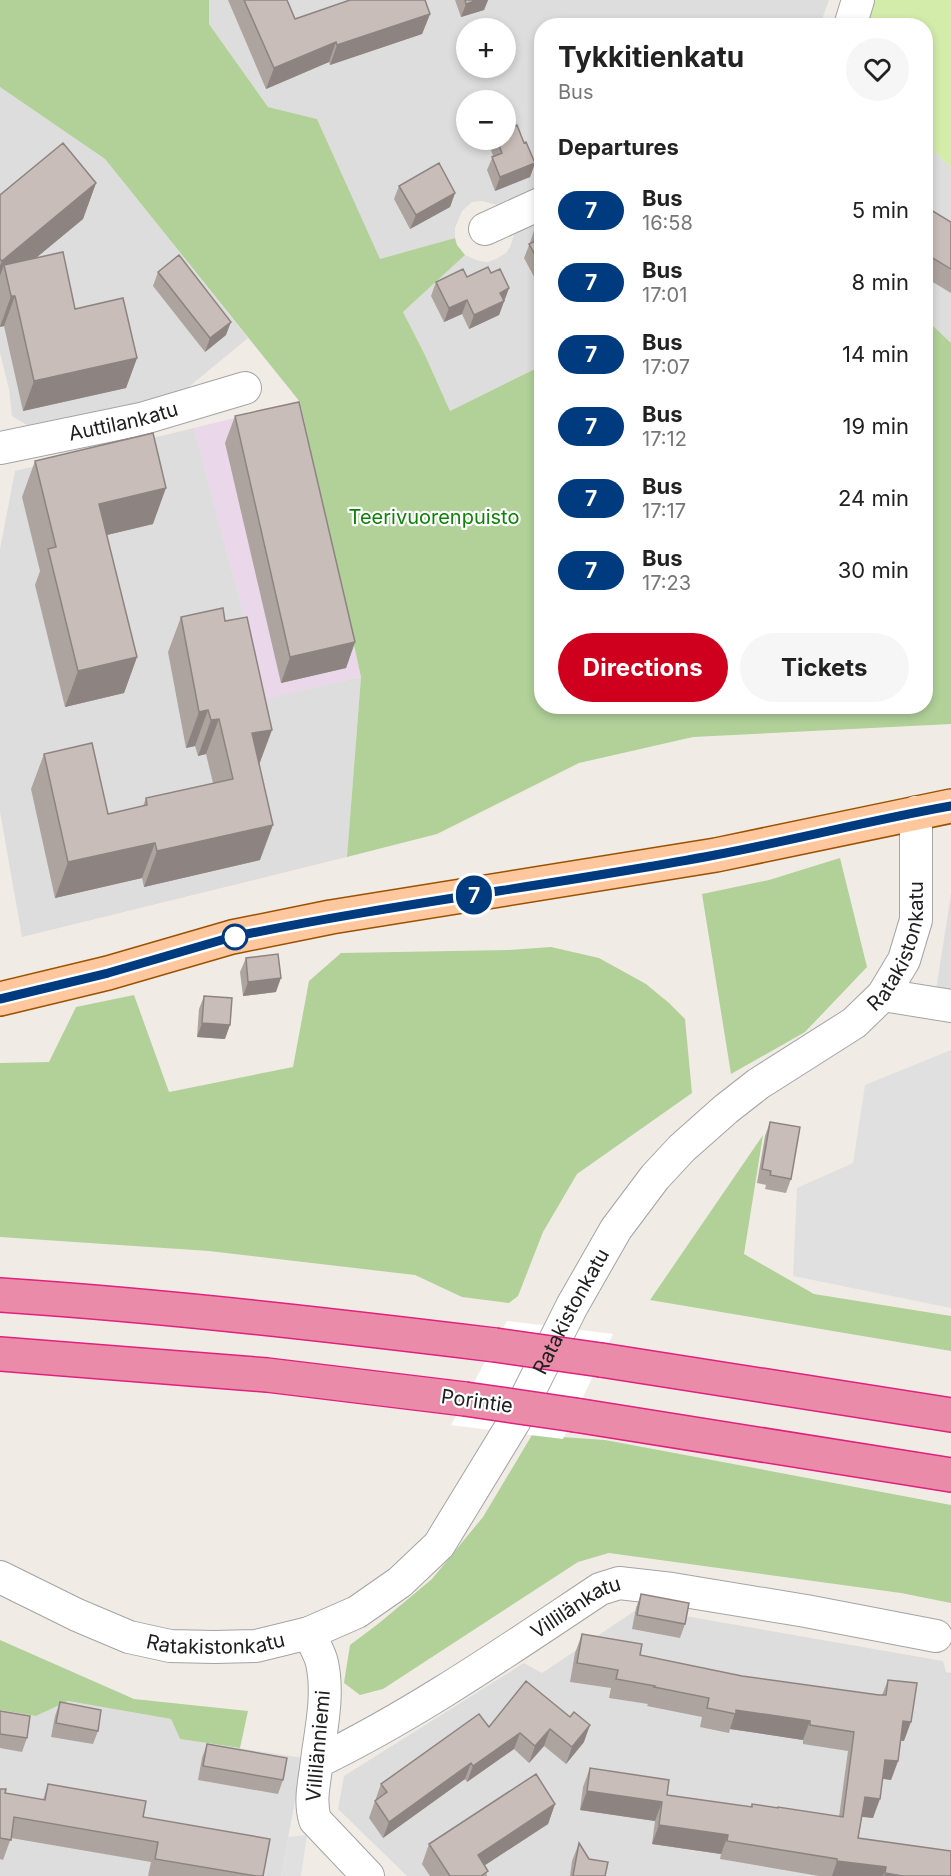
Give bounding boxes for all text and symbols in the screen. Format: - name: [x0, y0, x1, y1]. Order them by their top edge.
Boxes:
- map controls: [456, 18, 516, 150]
- button: +: [456, 18, 516, 78]
- button: heart: [846, 38, 909, 101]
- text: Tykkitienkatu: [558, 40, 744, 74]
- text: Bus: [558, 80, 593, 104]
- button: −: [456, 90, 516, 150]
- text: Departures: [558, 134, 679, 160]
- text: Bus: [642, 185, 683, 211]
- text: 5 min: [852, 197, 909, 223]
- text: 7: [585, 198, 597, 223]
- text: 16:58: [642, 211, 693, 235]
- text: Bus: [642, 257, 683, 283]
- text: 8 min: [852, 269, 909, 295]
- text: 7: [585, 270, 597, 295]
- text: 17:01: [642, 283, 687, 307]
- text: Bus: [642, 329, 683, 355]
- text: 14 min: [842, 341, 909, 367]
- text: 7: [585, 342, 597, 367]
- text: 17:07: [642, 355, 690, 379]
- street label: Auttilankatu: [66, 397, 181, 446]
- text: Bus: [642, 401, 683, 427]
- text: 19 min: [843, 413, 909, 439]
- text: 7: [585, 414, 597, 439]
- text: 17:12: [642, 427, 687, 451]
- text: Bus: [642, 473, 683, 499]
- text: 24 min: [838, 485, 909, 511]
- text: 7: [585, 486, 597, 511]
- text: 17:17: [642, 499, 686, 523]
- park label: Teerivuorenpuisto: [349, 505, 519, 529]
- text: Bus: [642, 545, 683, 571]
- text: 30 min: [838, 557, 909, 583]
- text: 7: [585, 558, 597, 583]
- text: 17:23: [642, 571, 691, 595]
- button: Directions: [558, 633, 728, 702]
- button: Tickets: [740, 633, 909, 702]
- line badge: 7: [454, 876, 494, 914]
- street label: Ratakistonkatu: [862, 881, 928, 1016]
- text: 7: [468, 883, 480, 908]
- unlabelled marker: [222, 924, 248, 950]
- street label: Ratakistonkatu: [528, 1244, 614, 1378]
- street label: Porintie: [440, 1384, 514, 1418]
- street label: Villilänkatu: [526, 1571, 624, 1644]
- street label: Ratakistonkatu: [144, 1627, 287, 1659]
- street label: Villilänniemi: [301, 1689, 335, 1803]

